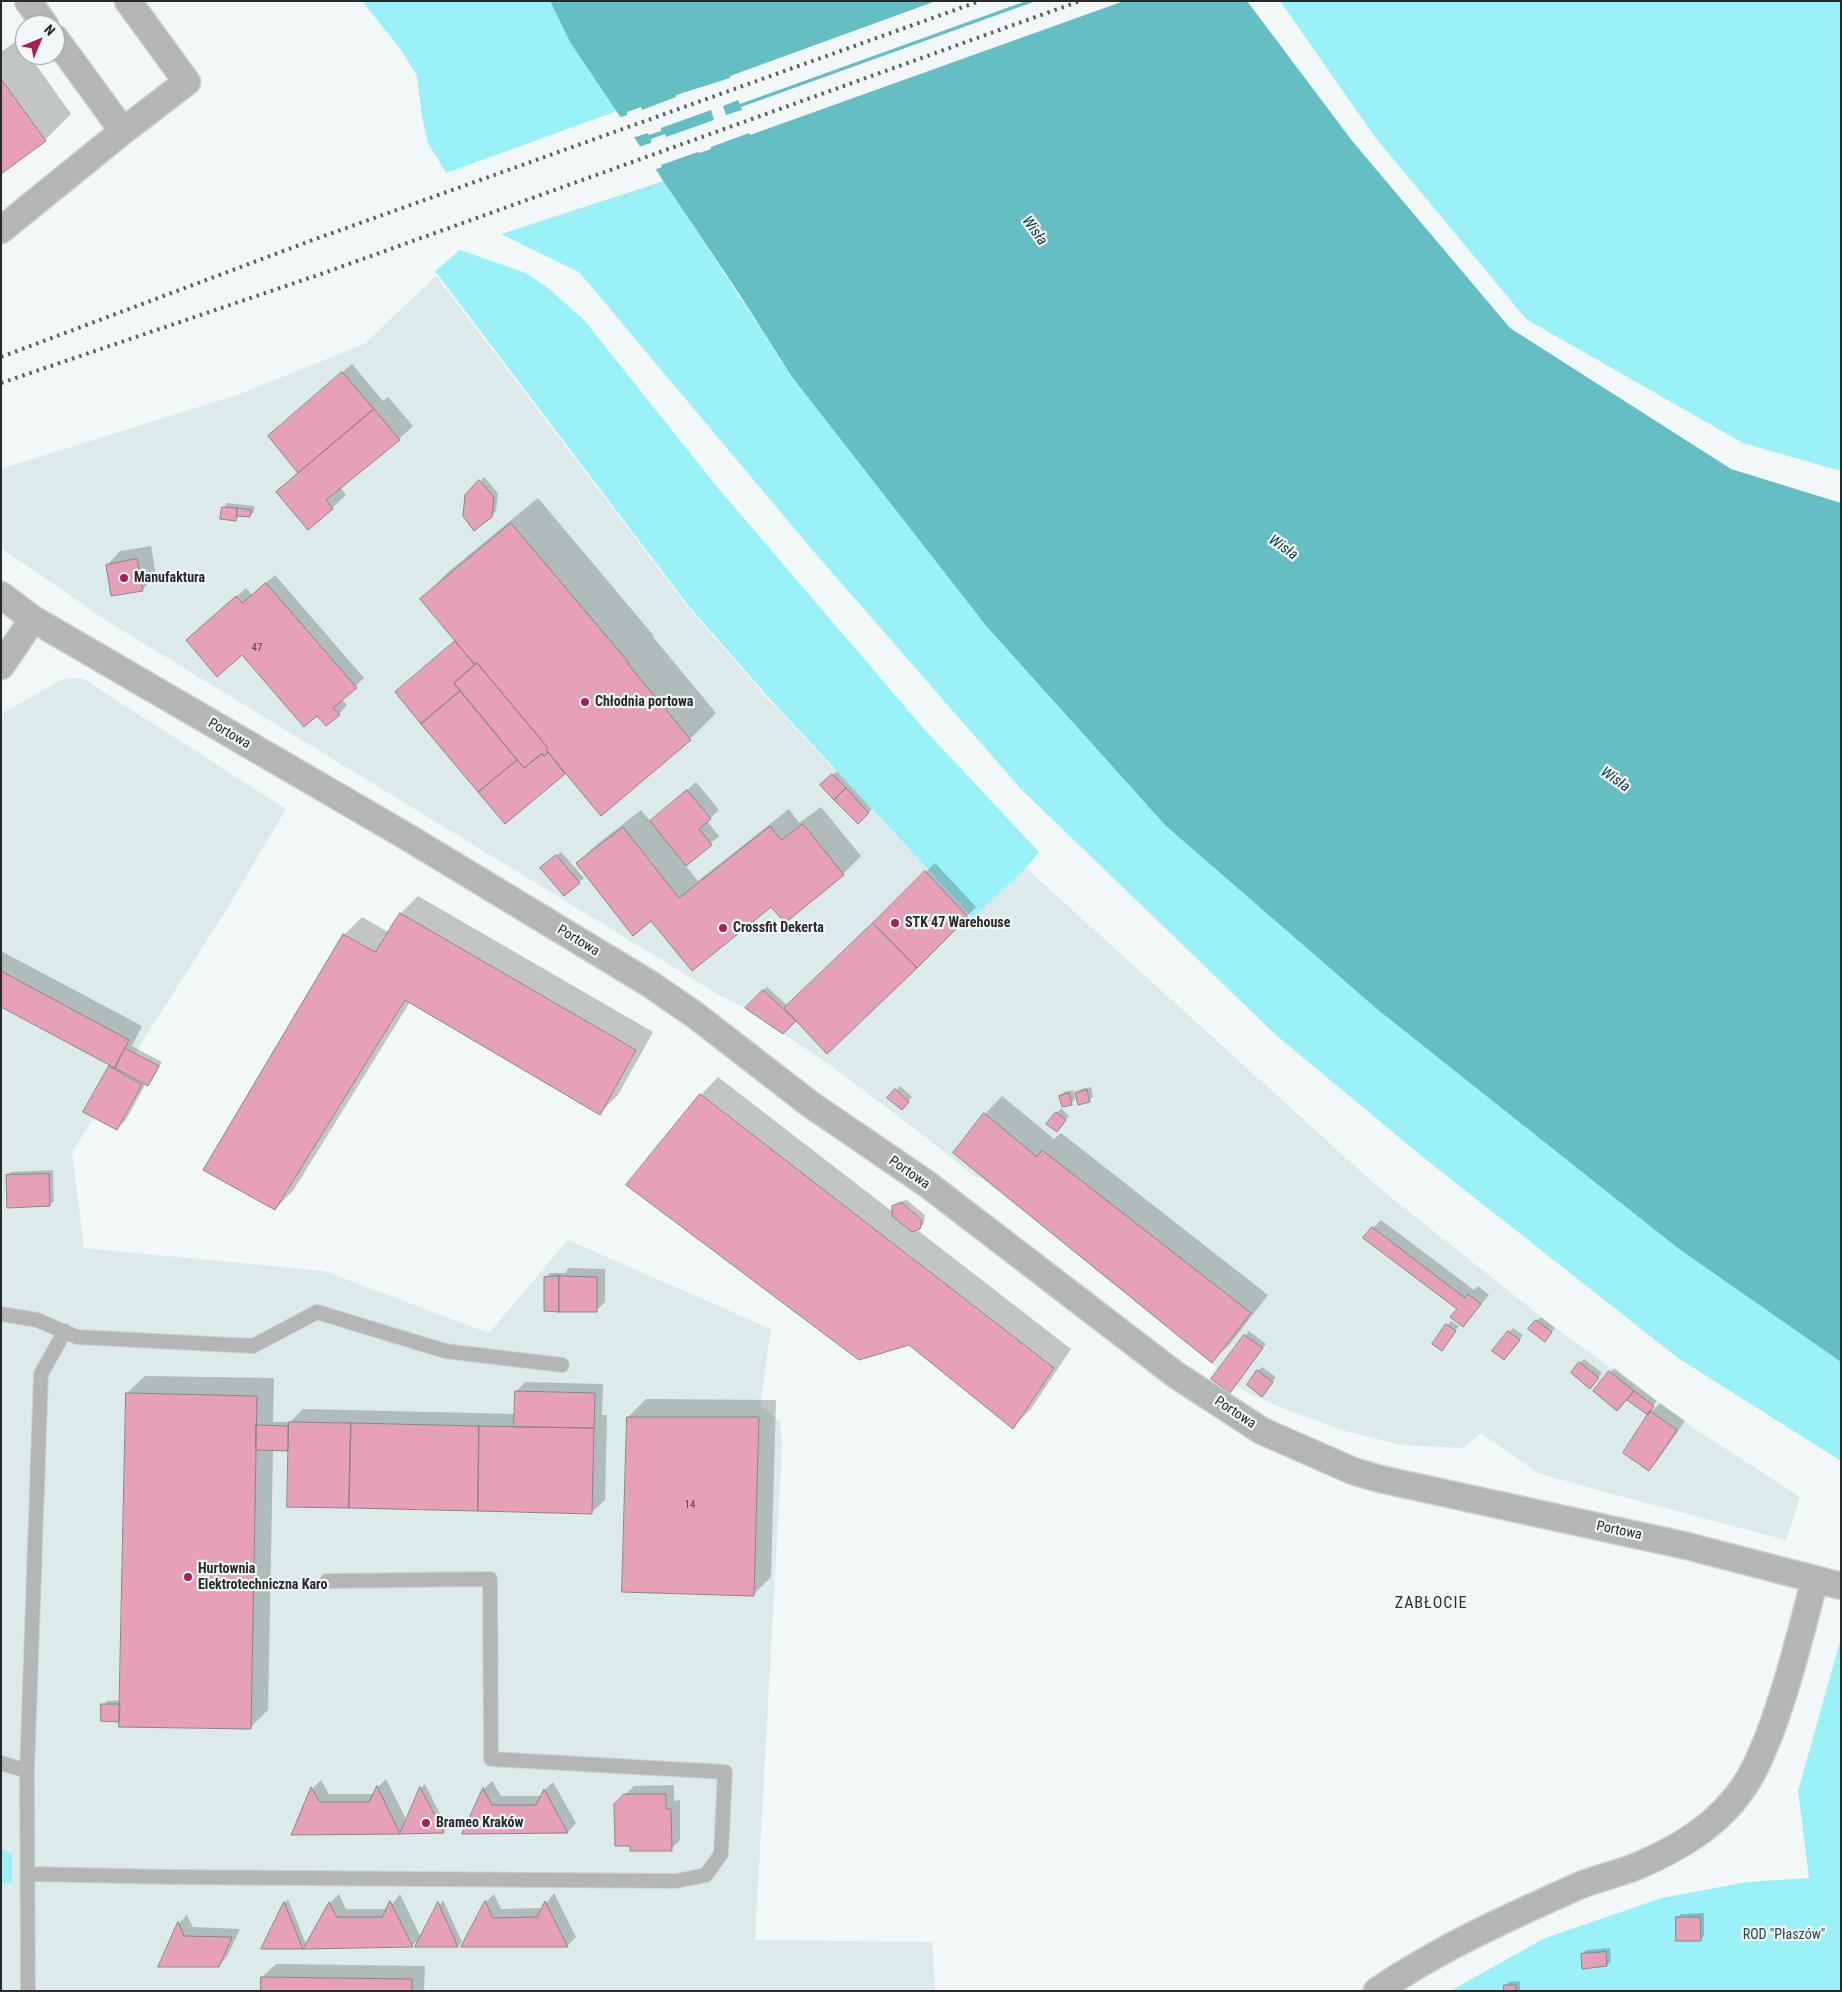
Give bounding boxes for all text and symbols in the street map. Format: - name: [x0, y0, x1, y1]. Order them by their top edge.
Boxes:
- north arrow: [15, 15, 65, 65]
- text: N: [41, 21, 59, 39]
- water label: Wisła: [1017, 213, 1051, 249]
- water label: Wisła: [1265, 532, 1301, 564]
- place label: Manufaktura: [134, 570, 205, 586]
- marker: Manufaktura: [118, 572, 130, 584]
- house number: 47: [252, 641, 262, 655]
- place label: Chłodnia portowa: [595, 694, 693, 710]
- marker: Chłodnia portowa: [579, 696, 591, 708]
- street label: Portowa: [205, 715, 253, 753]
- water label: Wisła: [1597, 764, 1633, 796]
- place label: STK 47 Warehouse: [905, 915, 1010, 931]
- marker: STK 47 Warehouse: [889, 917, 901, 929]
- place label: Crossfit Dekerta: [733, 920, 824, 936]
- street label: Portowa: [554, 922, 602, 960]
- marker: Crossfit Dekerta: [717, 922, 729, 934]
- street label: Portowa: [885, 1153, 933, 1193]
- street label: Portowa: [1211, 1393, 1259, 1433]
- house number: 14: [685, 1498, 695, 1512]
- street label: Portowa: [1595, 1518, 1643, 1544]
- place label: Hurtownia Elektrotechniczna Karo: [198, 1561, 327, 1594]
- marker: Hurtownia Elektrotechniczna Karo: [182, 1571, 194, 1583]
- district label: ZABŁOCIE: [1394, 1594, 1468, 1614]
- place label: Brameo Kraków: [436, 1815, 523, 1831]
- marker: Brameo Kraków: [420, 1817, 432, 1829]
- park label: ROD "Płaszów": [1743, 1927, 1825, 1943]

